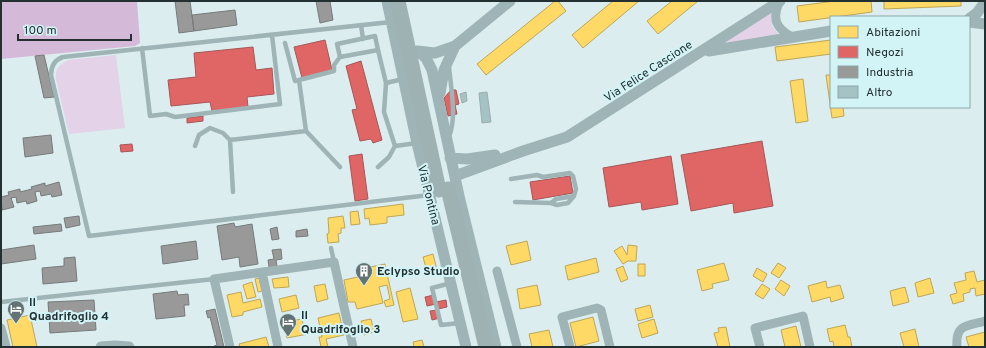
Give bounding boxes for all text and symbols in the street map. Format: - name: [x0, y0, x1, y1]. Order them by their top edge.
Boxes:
- scale bar: [18, 16, 131, 42]
- legend: [830, 16, 970, 108]
- text: 100 m: [24, 23, 57, 39]
- text: Abitazioni: [866, 25, 920, 41]
- street label: Via Felice Cascione: [601, 37, 696, 106]
- text: Negozi: [866, 45, 904, 61]
- text: Industria: [866, 65, 913, 81]
- text: Altro: [866, 85, 893, 101]
- street label: Via Pontina: [413, 164, 443, 227]
- building icon: Eclypso Studio: [354, 261, 374, 286]
- place label: Eclypso Studio: [377, 264, 460, 280]
- place label: Il Quadrifoglio 4: [29, 295, 109, 325]
- hotel icon: Il Quadrifoglio 4: [6, 299, 26, 324]
- place label: Il Quadrifoglio 3: [301, 308, 381, 338]
- hotel icon: Il Quadrifoglio 3: [278, 312, 298, 337]

